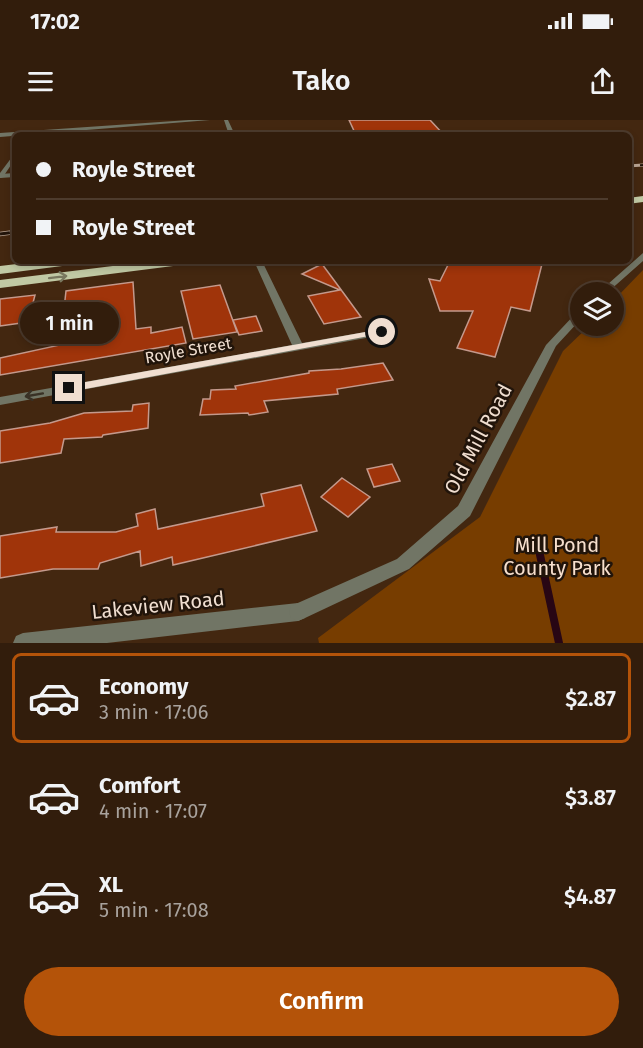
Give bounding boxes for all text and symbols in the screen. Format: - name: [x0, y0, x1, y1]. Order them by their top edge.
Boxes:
- text: 17:02: [30, 8, 80, 35]
- icon: menu: [24, 65, 57, 98]
- text: Tako: [293, 65, 350, 97]
- icon: share: [586, 65, 619, 98]
- text: Royle Street: [72, 156, 195, 183]
- text: Royle Street: [72, 214, 195, 241]
- one-way arrow: [48, 271, 67, 282]
- map controls: [570, 282, 624, 336]
- button: layers: [570, 282, 624, 336]
- callout: 1 min: [20, 301, 118, 343]
- text: 1 min: [45, 311, 94, 335]
- route start: [368, 318, 395, 345]
- street label: Royle Street: [143, 333, 233, 367]
- route end: [55, 374, 82, 401]
- street label: Old Mill Road: [439, 380, 517, 498]
- one-way arrow: [24, 390, 44, 401]
- park label: Mill Pond County Park: [503, 533, 611, 580]
- street label: Lakeview Road: [90, 586, 226, 624]
- icon: car: [27, 671, 81, 725]
- text: Economy: [99, 673, 188, 700]
- text: $2.87: [565, 685, 616, 712]
- text: 3 min · 17:06: [99, 700, 208, 724]
- icon: car: [27, 770, 81, 824]
- text: Comfort: [99, 772, 180, 799]
- text: $3.87: [565, 784, 616, 811]
- text: 4 min · 17:07: [99, 799, 207, 823]
- icon: car: [27, 869, 81, 923]
- text: XL: [99, 871, 123, 898]
- text: $4.87: [564, 883, 616, 910]
- text: 5 min · 17:08: [99, 898, 209, 922]
- button: Confirm: [24, 967, 619, 1036]

